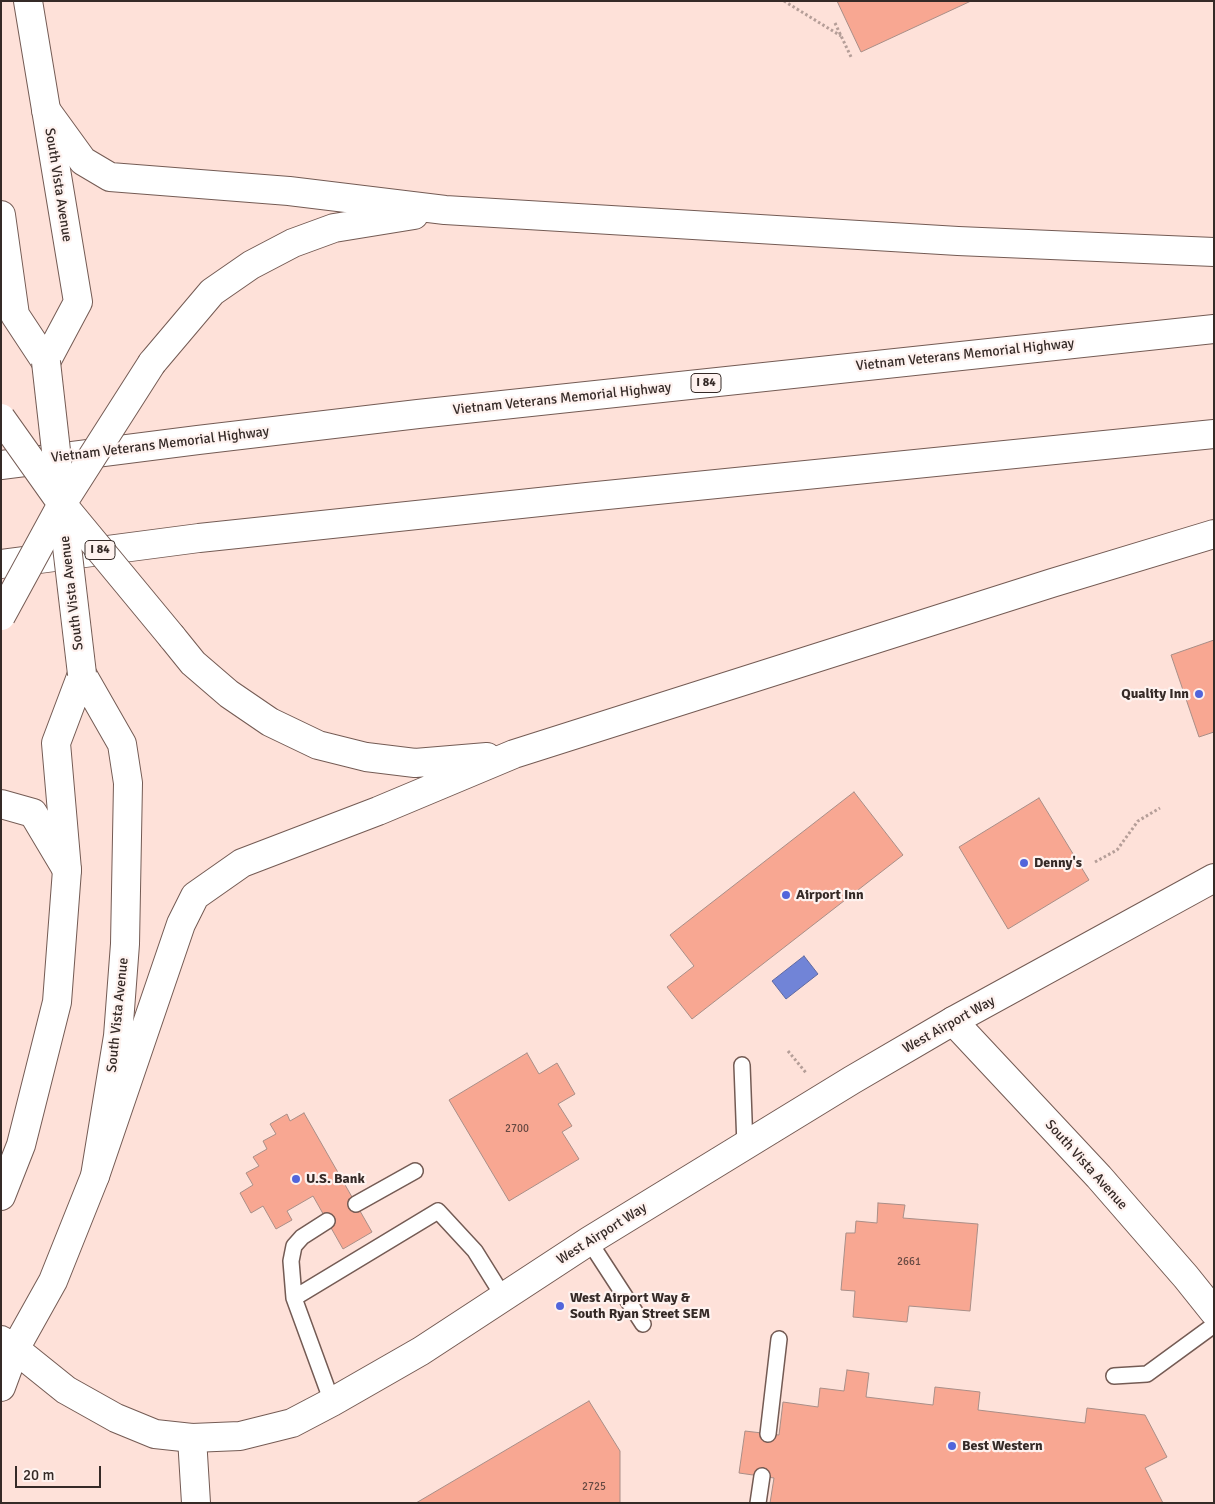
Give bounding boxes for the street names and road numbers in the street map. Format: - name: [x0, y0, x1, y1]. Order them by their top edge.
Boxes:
- street label: South Vista Avenue: [41, 127, 75, 243]
- street label: Vietnam Veterans Memorial Highway: [855, 335, 1075, 375]
- road number: I 84: [691, 373, 721, 392]
- street label: Vietnam Veterans Memorial Highway: [452, 379, 672, 419]
- street label: Vietnam Veterans Memorial Highway: [50, 423, 270, 467]
- street label: South Vista Avenue: [57, 535, 87, 651]
- road number: I 84: [85, 540, 115, 560]
- street label: South Vista Avenue: [104, 957, 132, 1073]
- street label: West Airport Way: [900, 993, 998, 1057]
- street label: South Vista Avenue: [1041, 1117, 1131, 1213]
- street label: West Airport Way: [554, 1200, 650, 1268]

